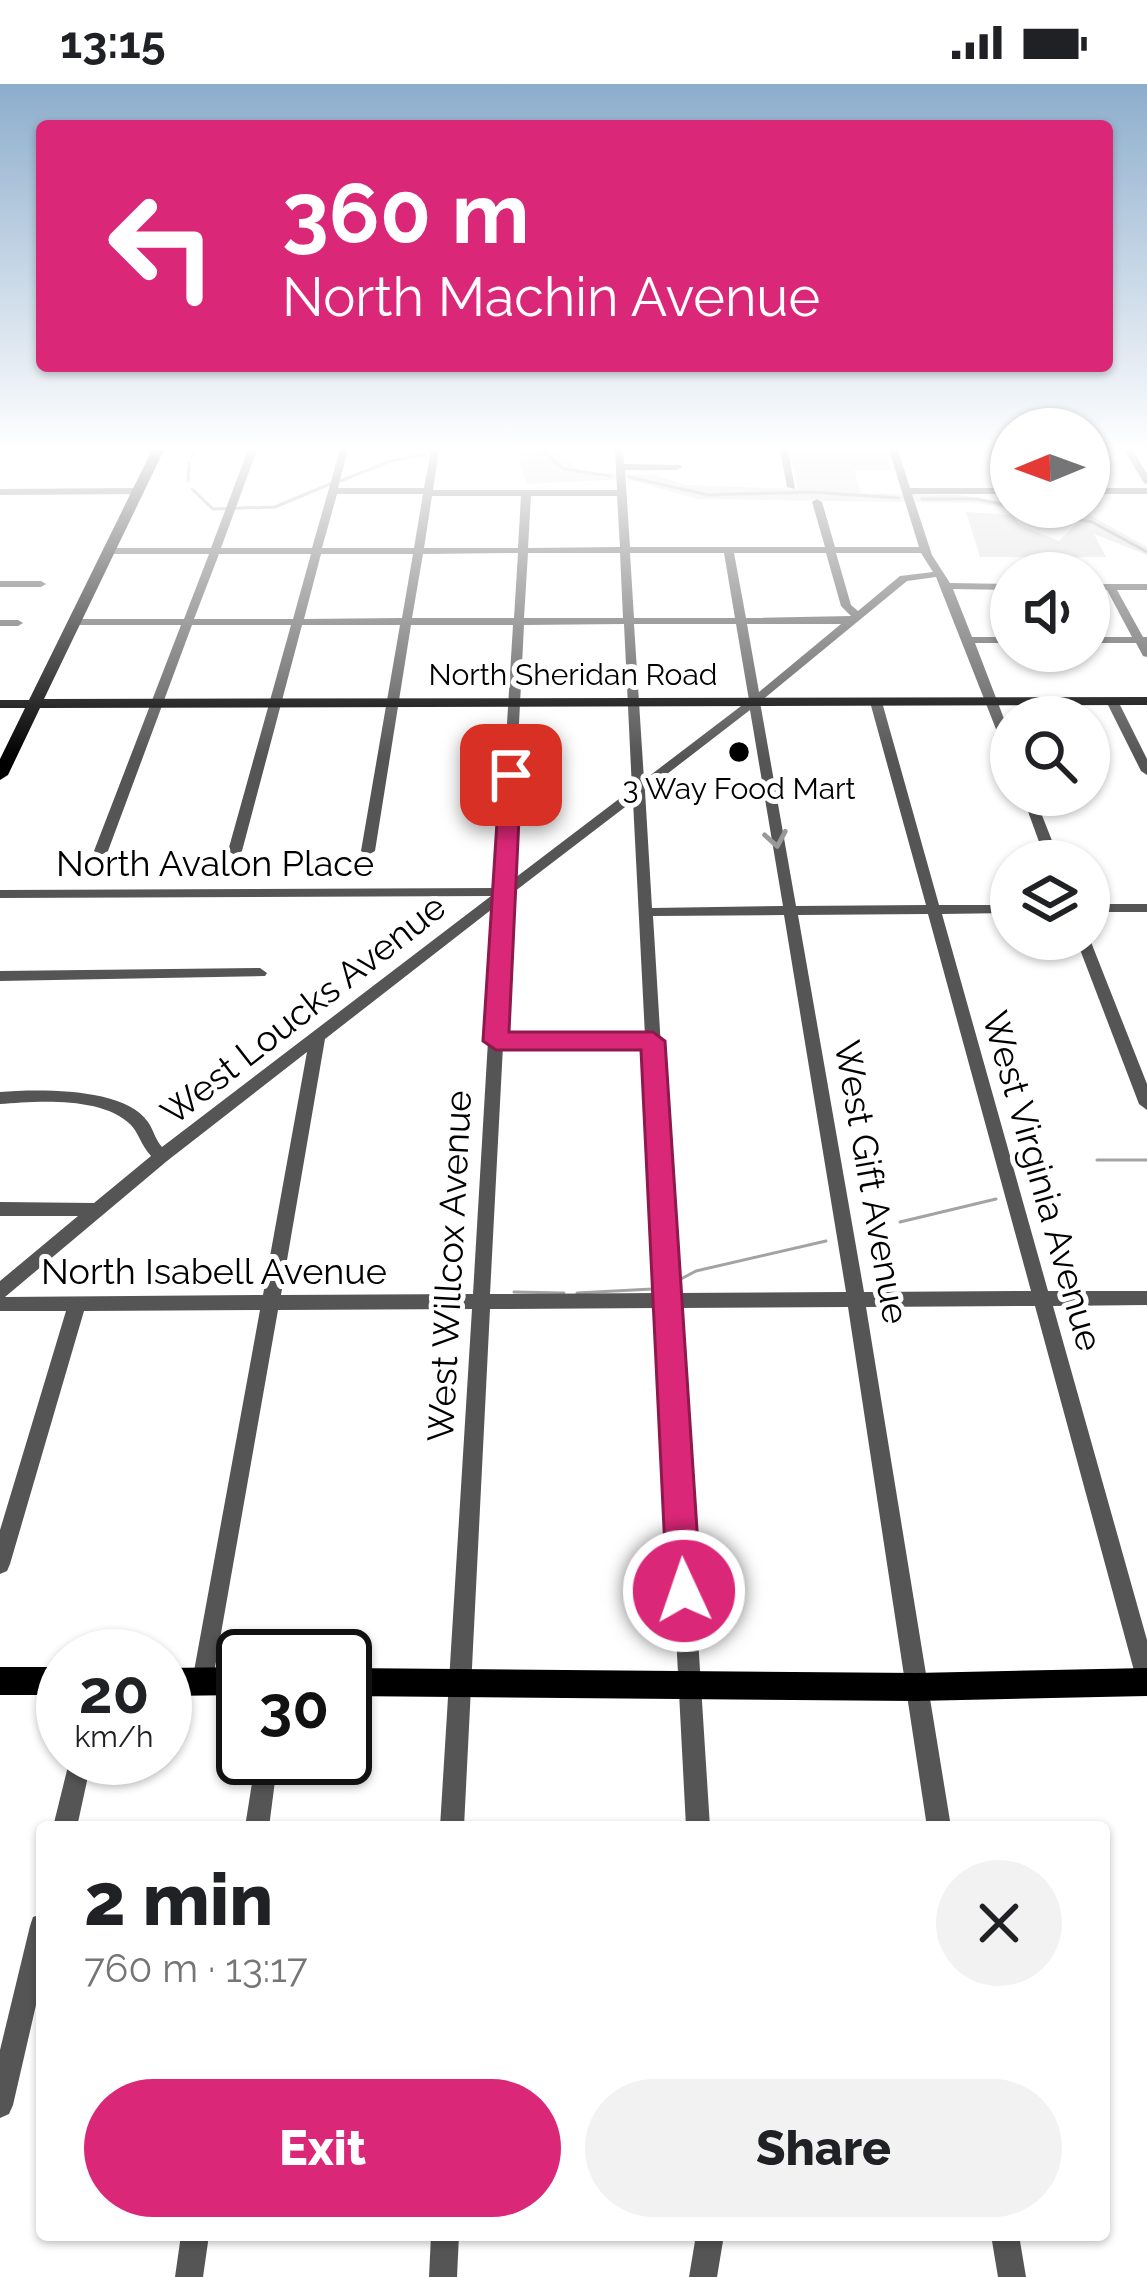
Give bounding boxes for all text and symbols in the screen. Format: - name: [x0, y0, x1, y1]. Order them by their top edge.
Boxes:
- text: 13:15: [60, 16, 166, 69]
- text: 360 m: [282, 164, 530, 263]
- icon: left: [84, 168, 240, 324]
- text: North Machin Avenue: [282, 265, 820, 329]
- north arrow: [990, 408, 1110, 528]
- map controls: [990, 408, 1110, 960]
- button: sound: [990, 552, 1110, 672]
- street label: North Sheridan Road: [429, 657, 717, 692]
- button: search: [990, 696, 1110, 816]
- pin: [460, 724, 562, 826]
- marker: 3 Way Food Mart: [726, 739, 752, 765]
- icon: arrive: [478, 742, 544, 808]
- place label: 3 Way Food Mart: [622, 771, 856, 806]
- one-way arrow: [762, 828, 787, 848]
- button: layers: [990, 840, 1110, 960]
- street label: North Avalon Place: [56, 842, 374, 884]
- street label: West Loucks Avenue: [153, 885, 453, 1133]
- street label: West Virginia Avenue: [974, 1006, 1112, 1356]
- street label: West Gift Avenue: [826, 1037, 918, 1327]
- street label: West Willcox Avenue: [419, 1089, 479, 1443]
- street label: North Isabell Avenue: [41, 1250, 387, 1292]
- position arrow: [621, 1528, 747, 1654]
- speed limit sign: 30: [216, 1629, 372, 1785]
- text: 20: [79, 1657, 149, 1727]
- text: km/h: [74, 1719, 154, 1754]
- text: 2 min: [84, 1857, 273, 1942]
- button: close: [936, 1860, 1062, 1986]
- text: 760 m · 13:17: [84, 1945, 308, 1991]
- button: Exit: [84, 2079, 561, 2217]
- button: Share: [585, 2079, 1062, 2217]

